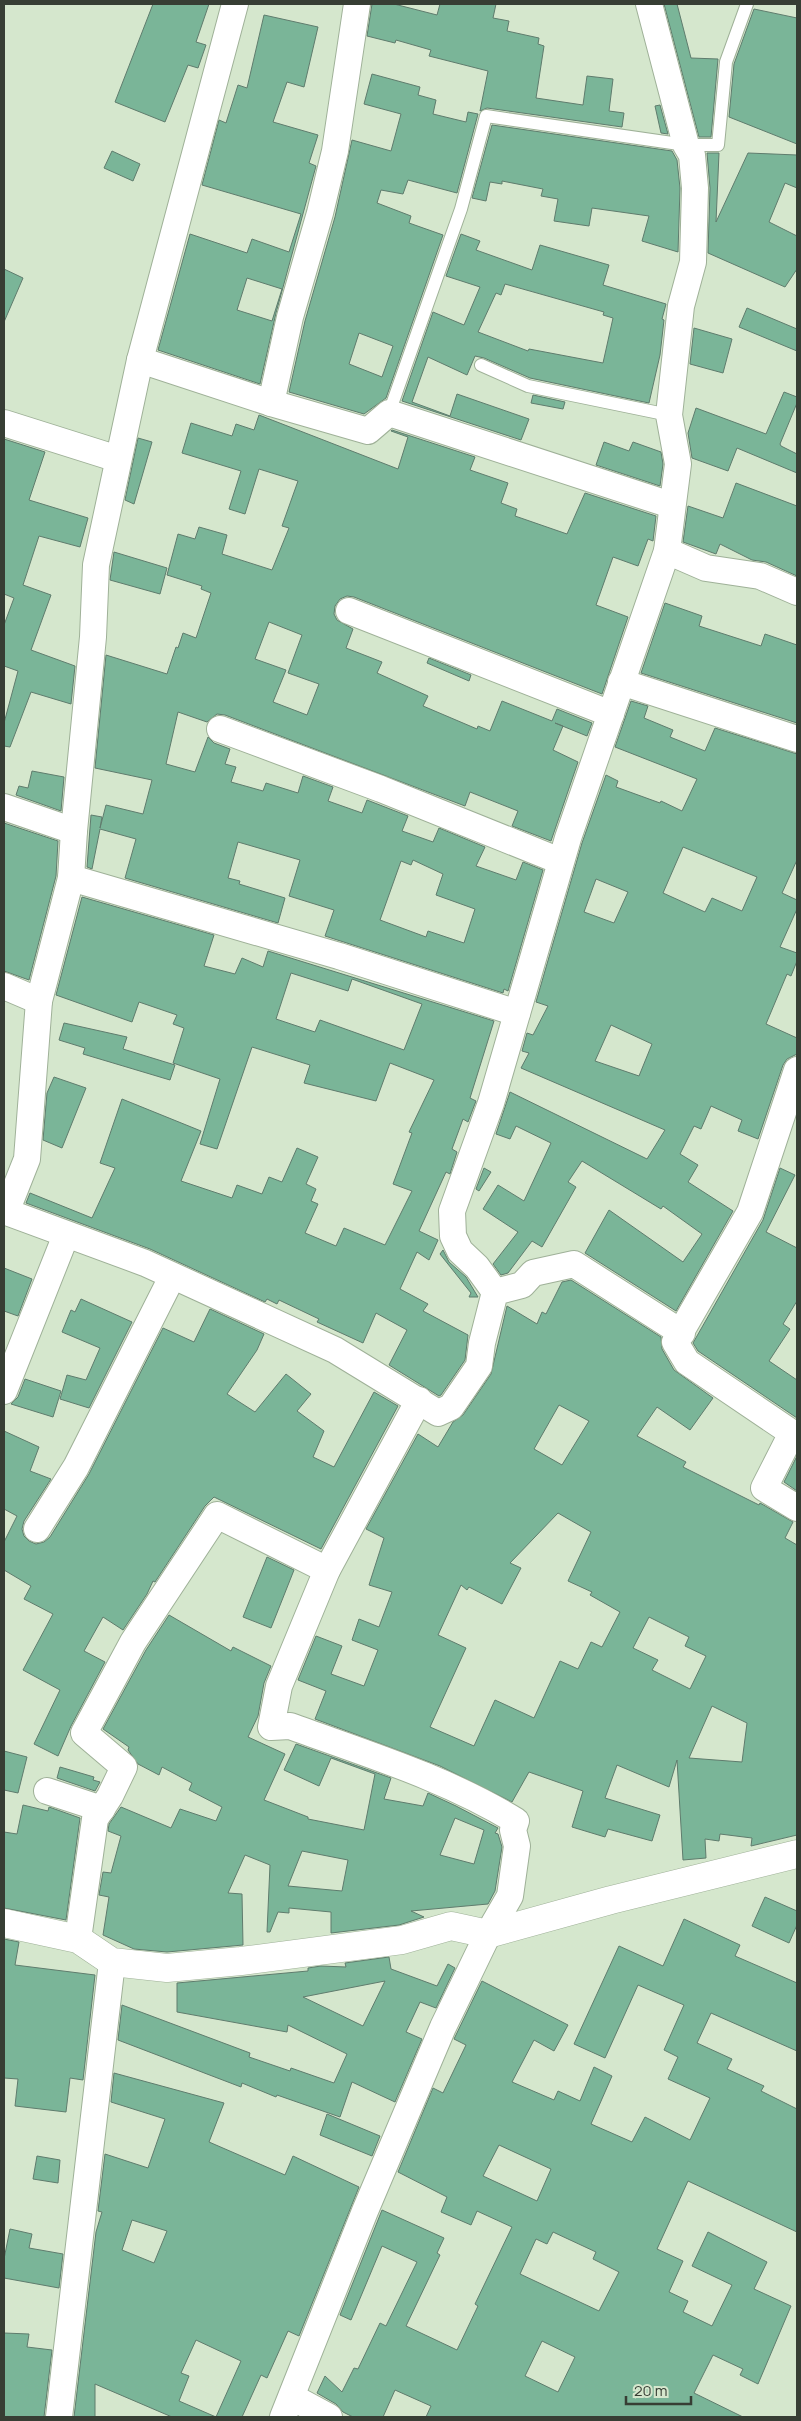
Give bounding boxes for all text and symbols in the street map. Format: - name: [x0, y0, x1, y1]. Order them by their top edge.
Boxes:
- scale bar: [626, 2374, 691, 2406]
- text: 20 m: [634, 2380, 667, 2401]

